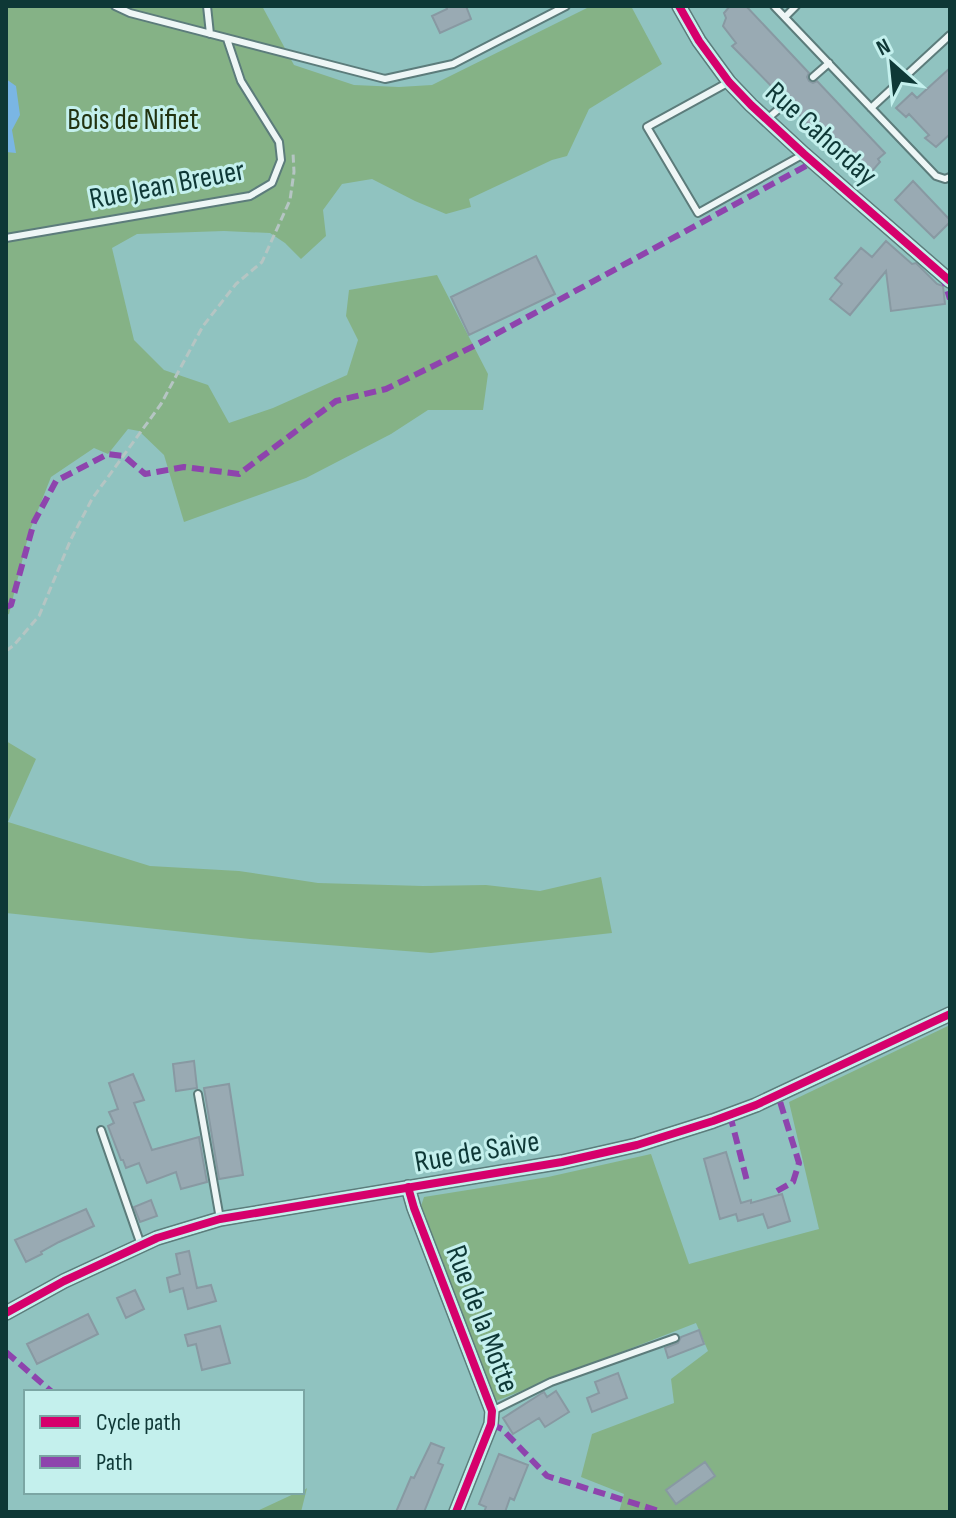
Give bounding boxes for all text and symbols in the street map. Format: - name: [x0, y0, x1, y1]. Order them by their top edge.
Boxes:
- north arrow: [852, 24, 932, 104]
- text: N: [872, 33, 895, 62]
- street label: Rue Cahorday: [758, 75, 885, 194]
- park label: Bois de Nifiet: [67, 102, 199, 138]
- street label: Rue Jean Breuer: [86, 152, 248, 218]
- street label: Rue de Saive: [412, 1123, 542, 1181]
- street label: Rue de la Motte: [437, 1240, 527, 1398]
- legend: [24, 1390, 304, 1494]
- text: Cycle path: [96, 1408, 181, 1437]
- text: Path: [96, 1448, 133, 1477]

